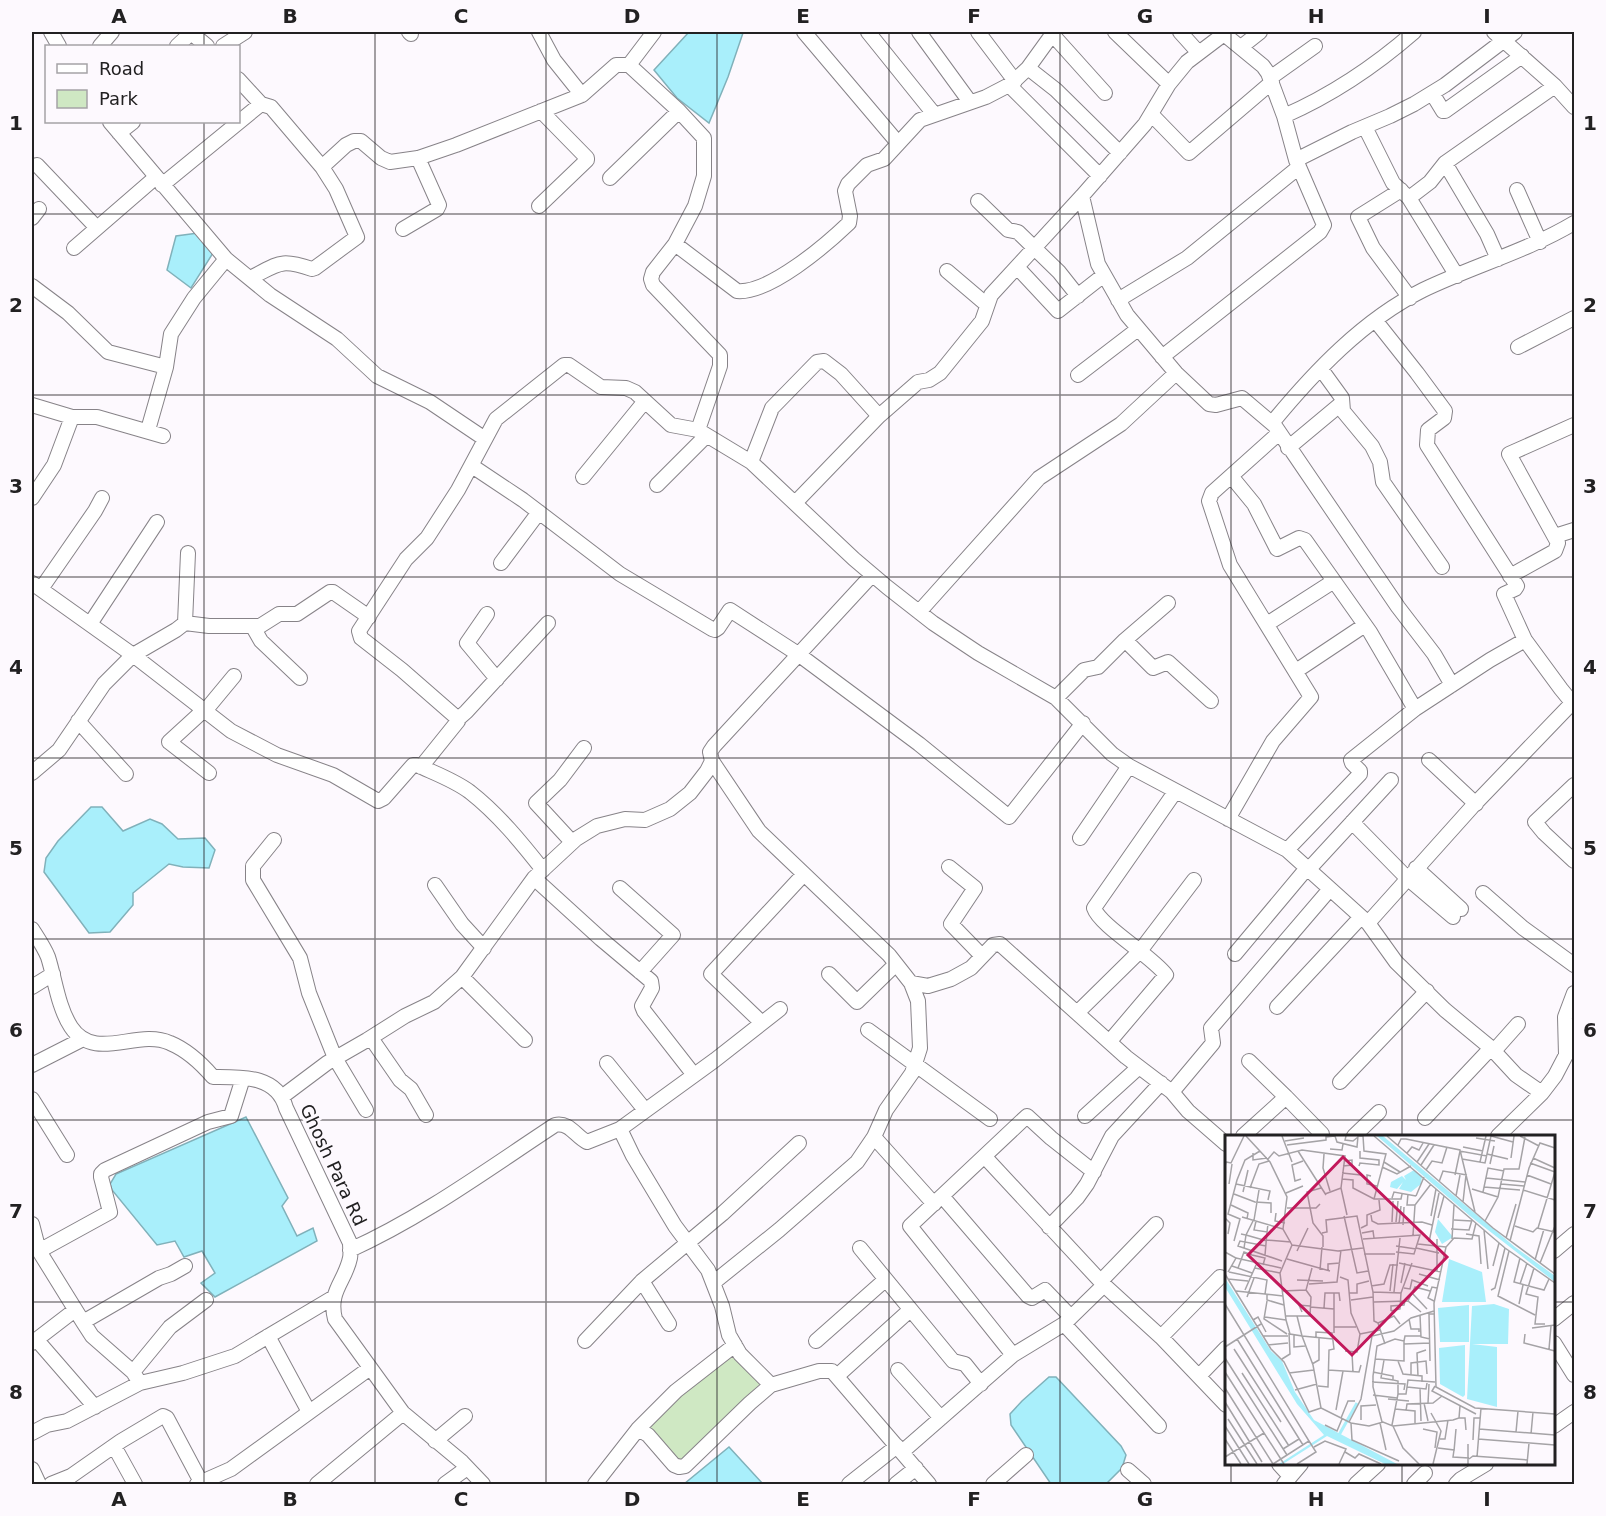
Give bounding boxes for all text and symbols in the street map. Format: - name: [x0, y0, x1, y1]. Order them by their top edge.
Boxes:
- text: A: [111, 4, 127, 28]
- text: B: [282, 4, 298, 28]
- text: C: [454, 4, 468, 28]
- text: D: [624, 4, 640, 28]
- text: E: [796, 4, 810, 28]
- text: F: [967, 4, 981, 28]
- text: G: [1137, 4, 1153, 28]
- text: H: [1308, 4, 1324, 28]
- text: I: [1483, 4, 1491, 28]
- legend: [45, 45, 240, 123]
- text: Road: [99, 58, 144, 79]
- text: Park: [99, 88, 138, 109]
- text: 1: [9, 111, 23, 135]
- text: 1: [1583, 111, 1597, 135]
- text: 2: [9, 293, 23, 317]
- text: 2: [1583, 293, 1597, 317]
- text: 3: [9, 474, 23, 498]
- text: 3: [1583, 474, 1597, 498]
- text: 4: [9, 655, 23, 679]
- text: 4: [1583, 655, 1597, 679]
- text: 5: [9, 836, 23, 860]
- text: 5: [1583, 836, 1597, 860]
- text: 6: [9, 1018, 23, 1042]
- text: 6: [1583, 1018, 1597, 1042]
- street label: Ghosh Para Rd: [296, 1101, 371, 1229]
- inset map: [1225, 1135, 1555, 1465]
- text: 7: [9, 1199, 23, 1223]
- text: 7: [1583, 1199, 1597, 1223]
- text: 8: [9, 1380, 23, 1404]
- text: 8: [1583, 1380, 1597, 1404]
- text: A: [111, 1487, 127, 1511]
- text: B: [282, 1487, 298, 1511]
- text: C: [454, 1487, 468, 1511]
- text: D: [624, 1487, 640, 1511]
- text: E: [796, 1487, 810, 1511]
- text: F: [967, 1487, 981, 1511]
- text: G: [1137, 1487, 1153, 1511]
- text: H: [1308, 1487, 1324, 1511]
- text: I: [1483, 1487, 1491, 1511]

